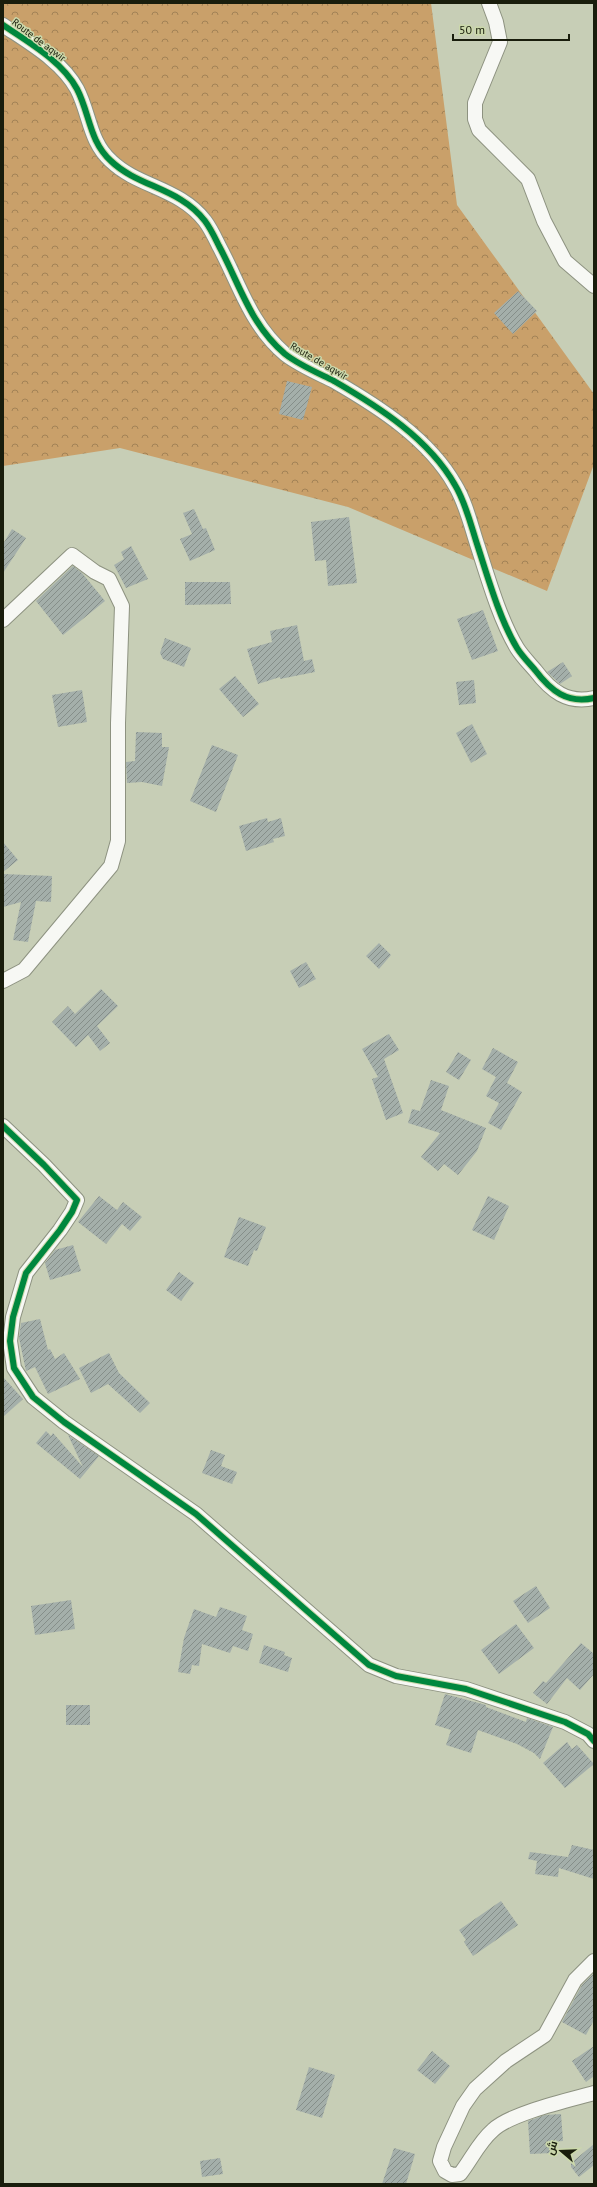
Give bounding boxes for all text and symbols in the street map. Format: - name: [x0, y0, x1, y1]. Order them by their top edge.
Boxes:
- street label: Route de aqwir: [9, 16, 69, 65]
- scale bar: [453, 16, 569, 42]
- text: 50 m: [459, 22, 485, 37]
- street label: Route de aqwir: [288, 339, 351, 383]
- north arrow: [541, 2131, 581, 2171]
- text: ش: [543, 2139, 560, 2157]

